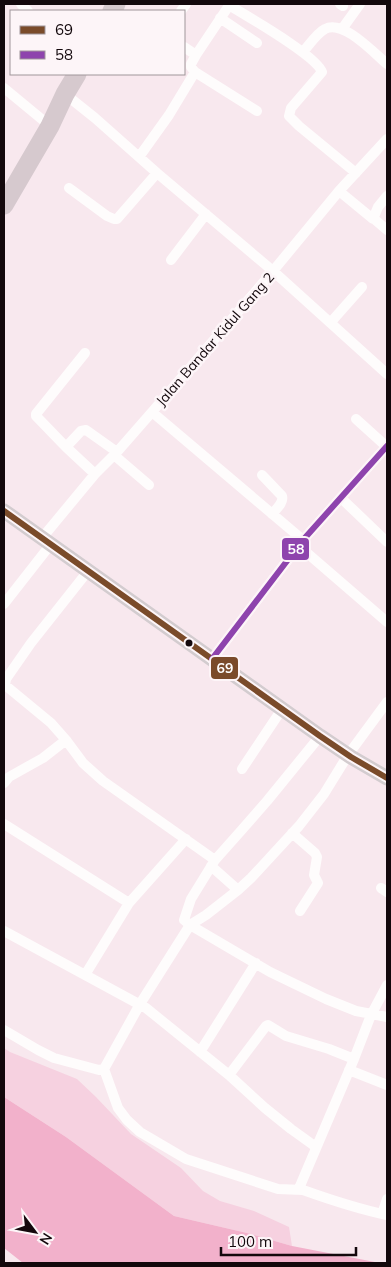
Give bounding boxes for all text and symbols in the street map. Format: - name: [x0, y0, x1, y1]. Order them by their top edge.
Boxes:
- legend: [10, 10, 185, 75]
- text: 69: [55, 20, 73, 39]
- text: 58: [55, 45, 73, 64]
- street label: Jalan Bandar Kidul Gang 2: [152, 268, 278, 410]
- line badge: 58: [281, 537, 310, 561]
- text: 58: [288, 540, 304, 558]
- unlabelled marker: [184, 638, 194, 648]
- line badge: 69: [210, 656, 239, 680]
- text: 69: [217, 659, 233, 677]
- north arrow: [10, 1207, 60, 1257]
- scale bar: [221, 1224, 356, 1256]
- text: N: [36, 1230, 56, 1248]
- text: 100 m: [228, 1232, 272, 1251]

